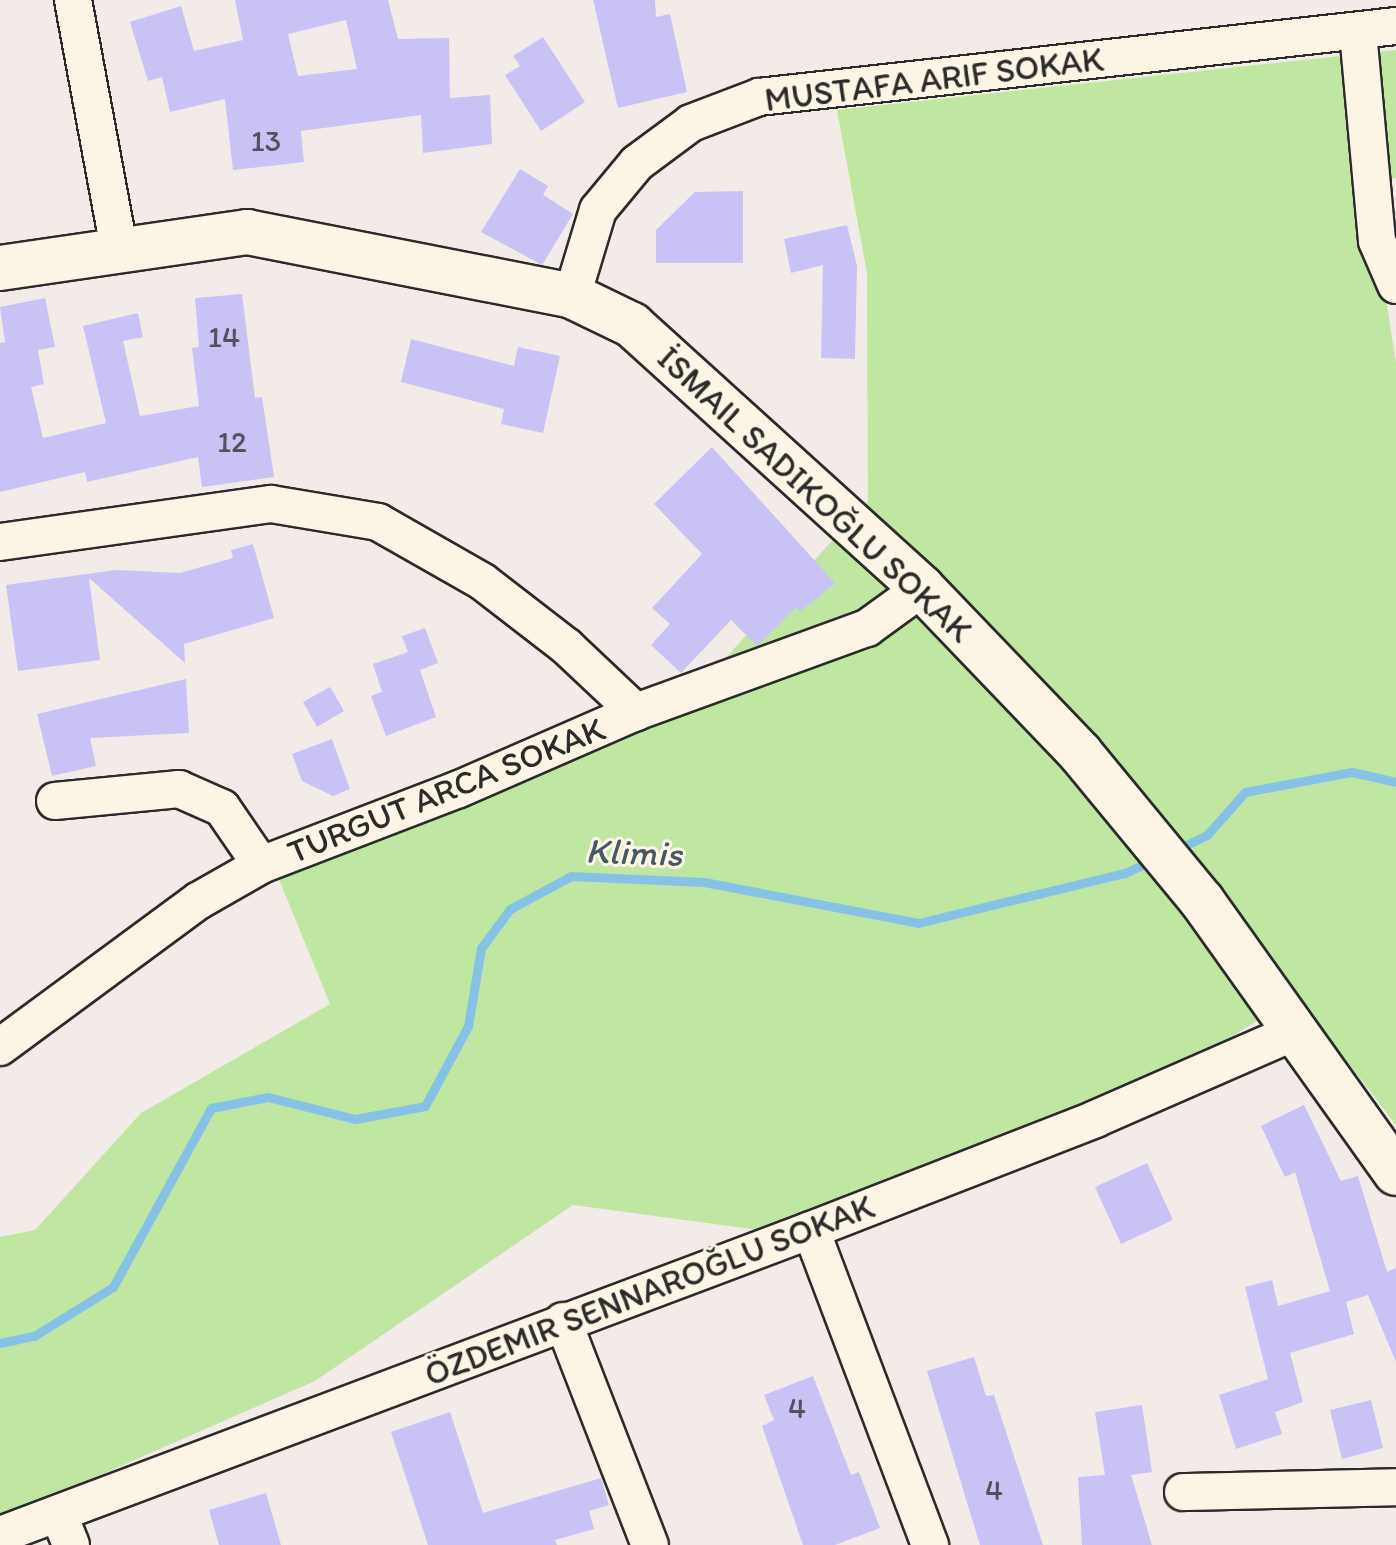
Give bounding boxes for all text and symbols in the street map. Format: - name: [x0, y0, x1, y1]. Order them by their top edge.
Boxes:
- street label: MUSTAFA ARIF SOKAK: [762, 38, 1106, 120]
- house number: 13: [251, 123, 281, 159]
- house number: 14: [208, 319, 240, 355]
- street label: İSMAIL SADIKOĞLU SOKAK: [651, 339, 979, 649]
- house number: 12: [217, 424, 247, 460]
- street label: TURGUT ARCA SOKAK: [282, 708, 610, 872]
- water label: Klimis: [585, 829, 683, 875]
- street label: ÖZDEMIR SENNAROĞLU SOKAK: [419, 1185, 879, 1395]
- house number: 4: [788, 1390, 806, 1426]
- house number: 4: [985, 1472, 1003, 1508]

